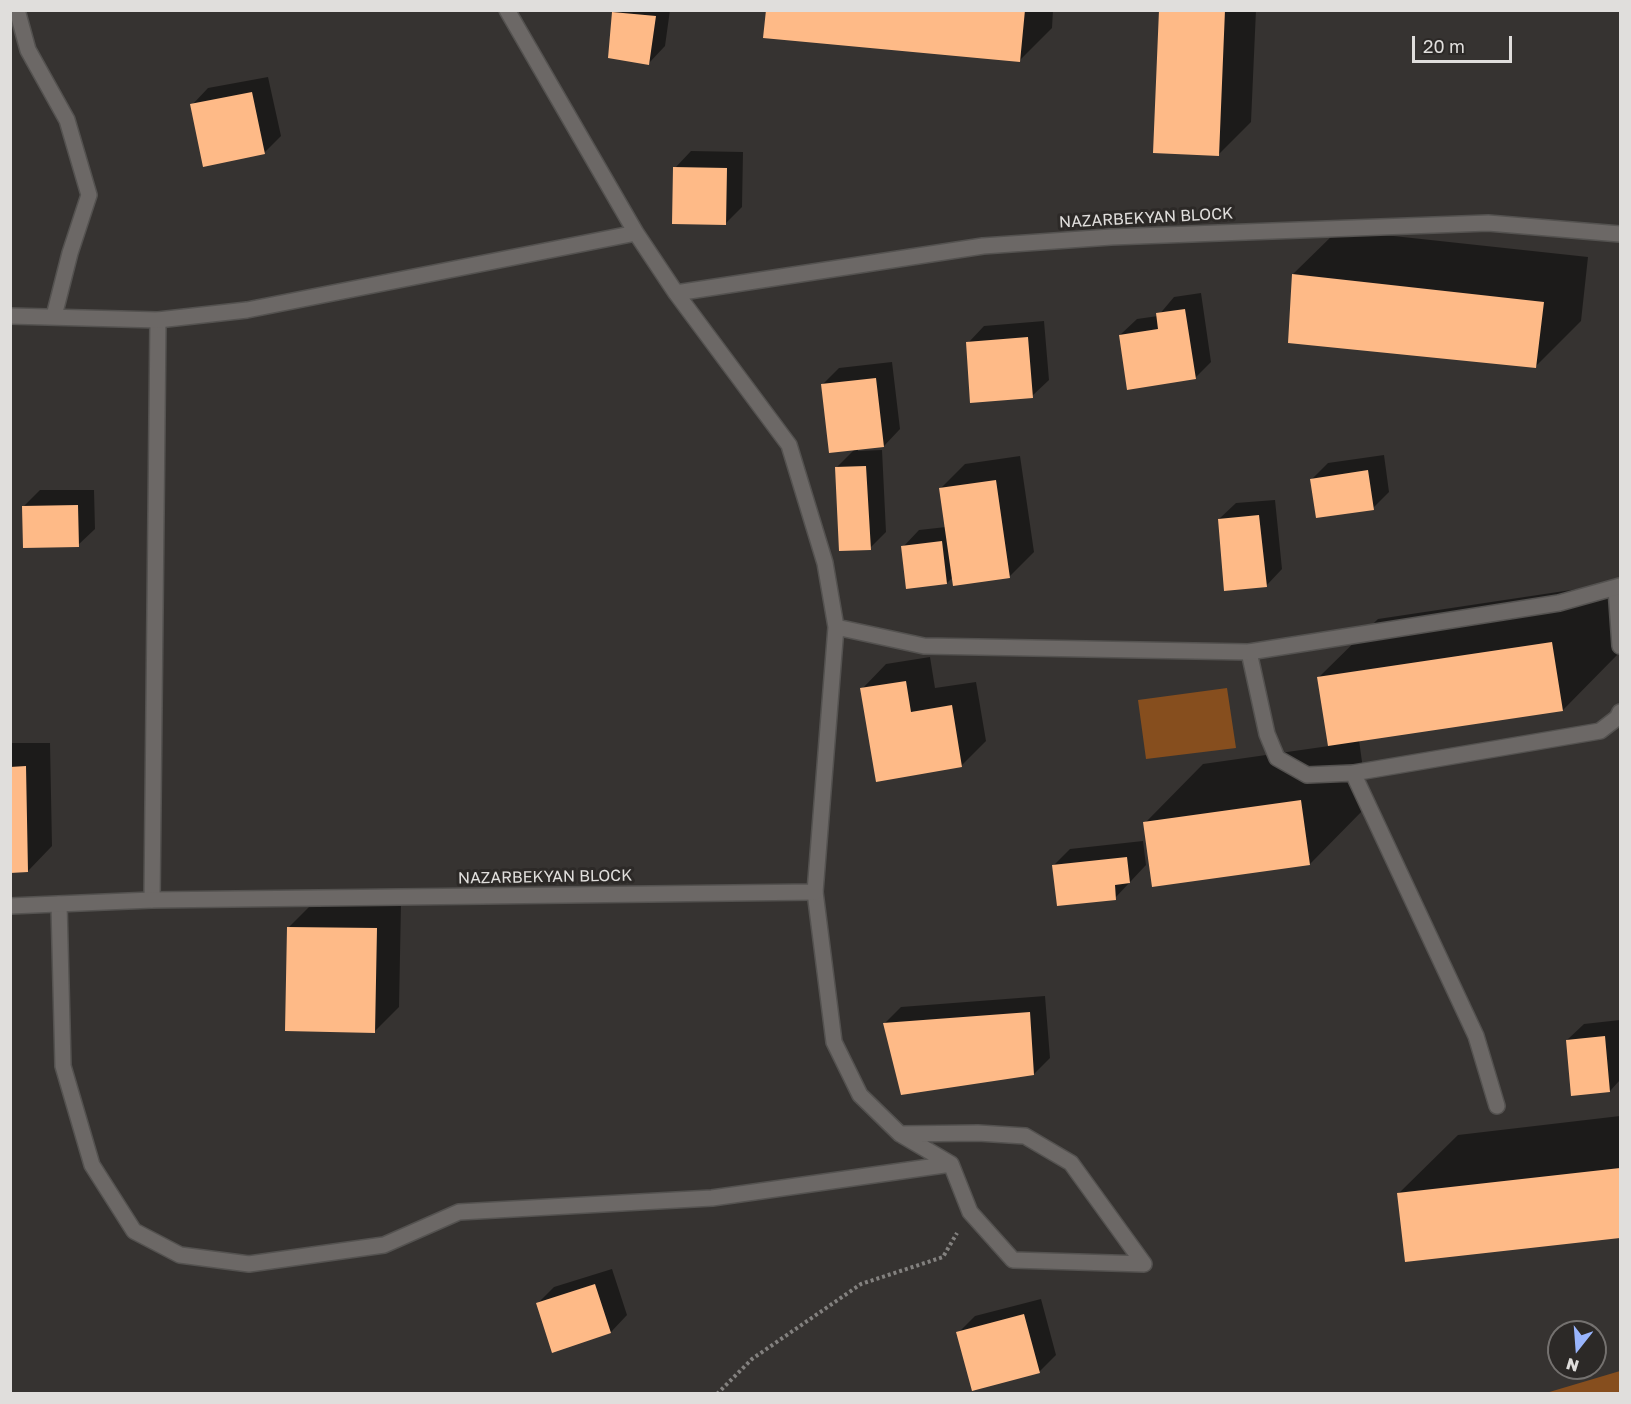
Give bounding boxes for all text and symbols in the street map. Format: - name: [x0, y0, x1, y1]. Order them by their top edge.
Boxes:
- scale bar: [1415, 24, 1516, 62]
- text: 20 m: [1423, 35, 1465, 57]
- street label: NAZARBEKYAN BLOCK: [1058, 204, 1234, 232]
- street label: NAZARBEKYAN BLOCK: [458, 866, 632, 888]
- north arrow: [1547, 1320, 1607, 1380]
- text: N: [1564, 1354, 1581, 1377]

